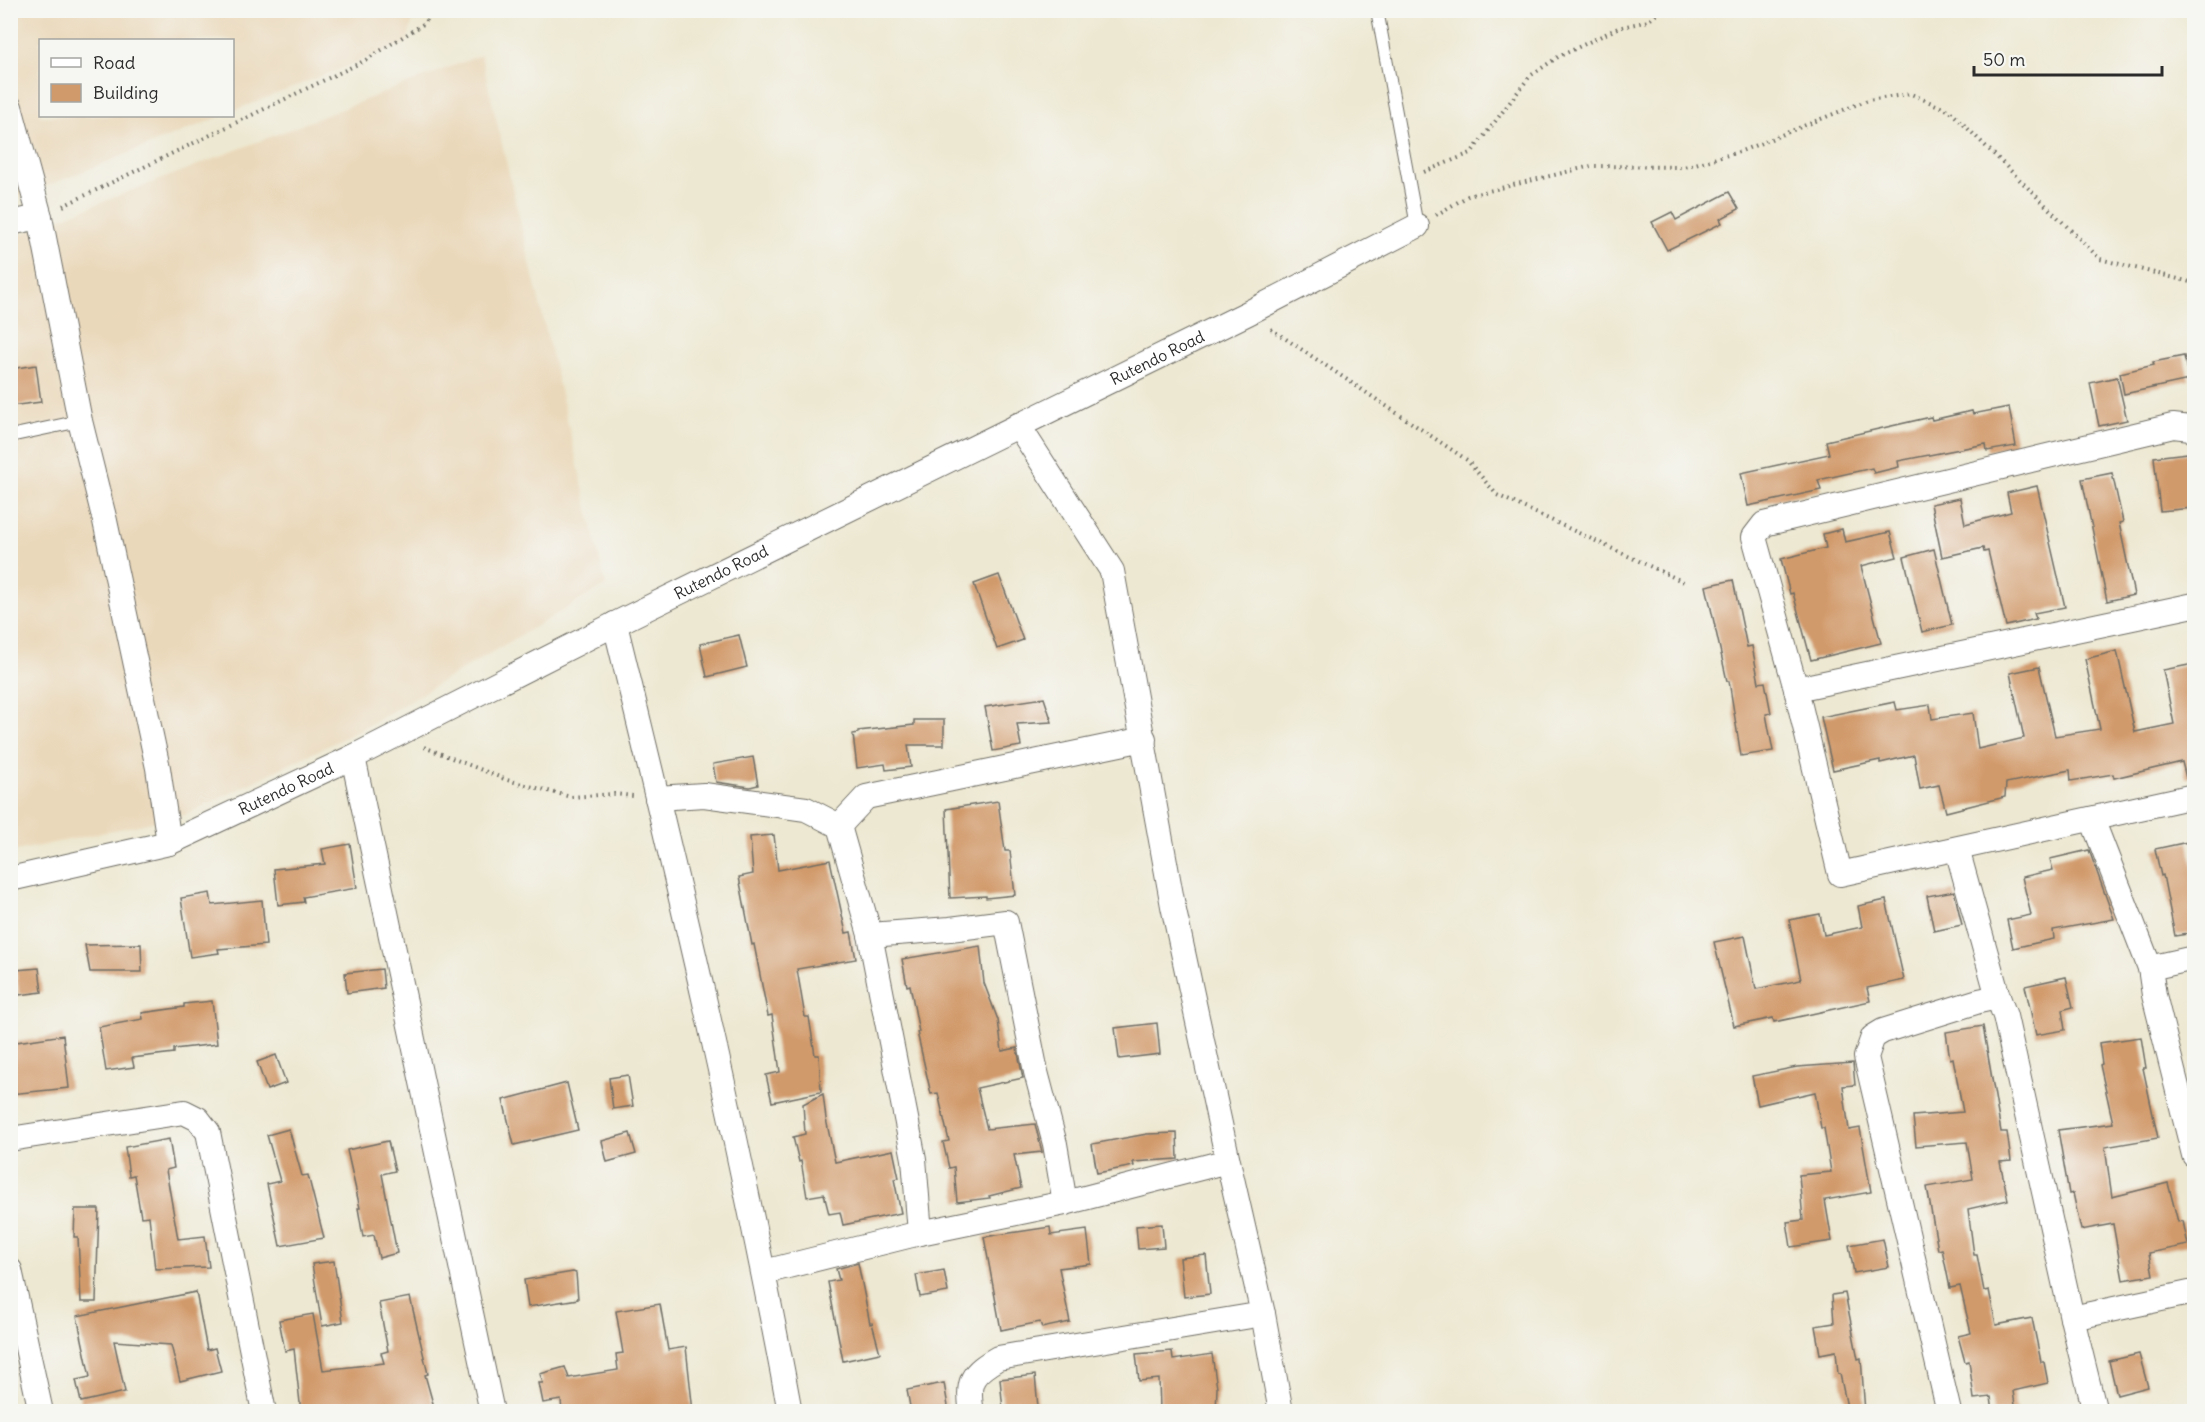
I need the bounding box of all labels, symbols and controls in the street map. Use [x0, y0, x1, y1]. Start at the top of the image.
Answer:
legend [39, 39, 234, 117]
scale bar [1974, 39, 2162, 77]
text: 50 m [1983, 48, 2025, 71]
text: Road [93, 51, 136, 74]
text: Building [93, 81, 158, 104]
street label: Rutendo Road [1107, 326, 1207, 389]
street label: Rutendo Road [671, 540, 771, 603]
street label: Rutendo Road [235, 758, 336, 819]

